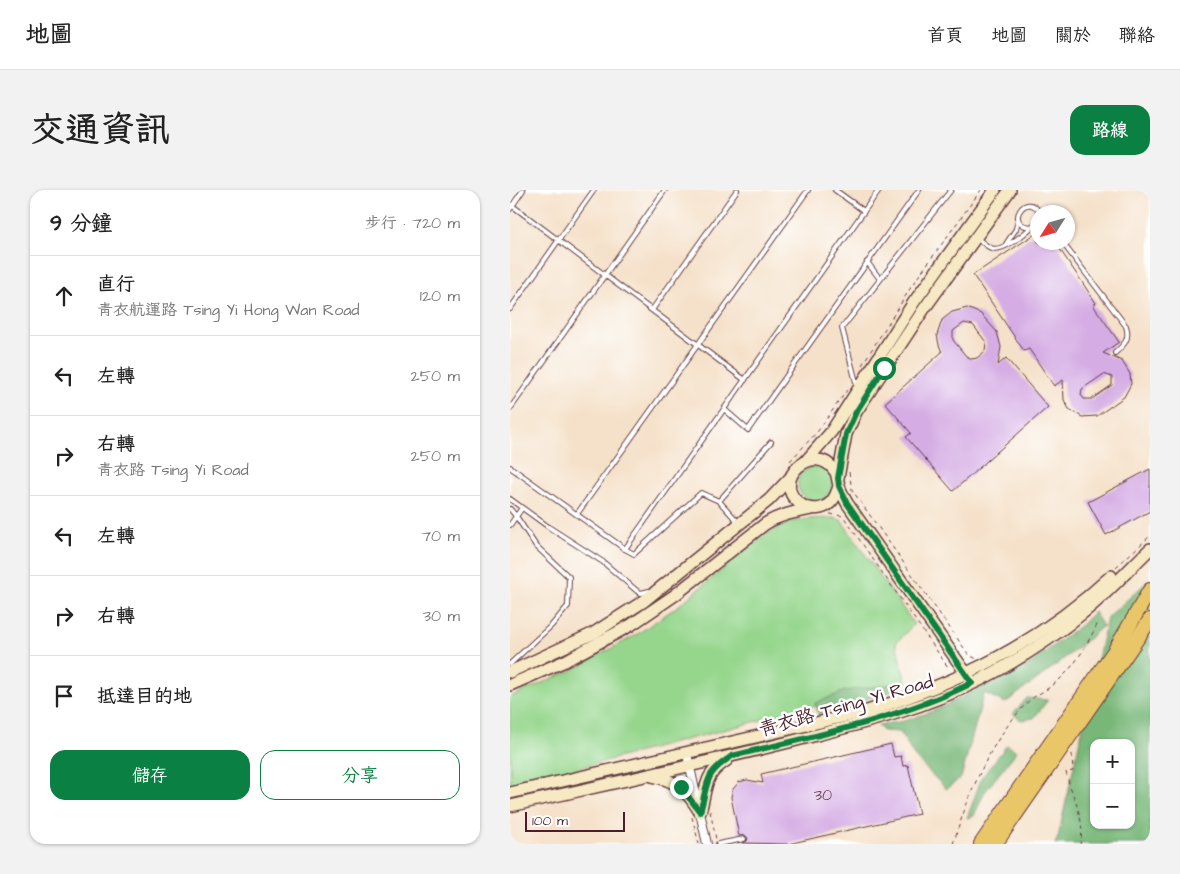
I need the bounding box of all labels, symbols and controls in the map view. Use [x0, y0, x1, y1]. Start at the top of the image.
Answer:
text: 地圖 [25, 18, 73, 52]
text: 首頁 [927, 23, 963, 48]
text: 地圖 [991, 23, 1027, 48]
text: 關於 [1055, 23, 1091, 48]
text: 聯絡 [1119, 23, 1155, 48]
button: 路線 [1070, 105, 1150, 155]
text: 交通資訊 [30, 106, 170, 155]
north arrow [1030, 205, 1075, 250]
text: 9 分鐘 [50, 209, 112, 238]
text: 步行 · 720 m [365, 212, 460, 234]
text: 直行 [97, 271, 135, 298]
icon: ahead [50, 282, 78, 310]
text: 120 m [420, 285, 460, 307]
text: 青衣航運路 Tsing Yi Hong Wan Road [97, 299, 360, 321]
route start [873, 357, 896, 380]
icon: left [50, 362, 78, 390]
text: 左轉 [97, 363, 135, 390]
text: 250 m [411, 365, 460, 387]
text: 右轉 [97, 431, 135, 458]
icon: right [50, 442, 78, 470]
text: 250 m [411, 445, 460, 467]
text: 青衣路 Tsing Yi Road [97, 459, 249, 481]
icon: left [50, 522, 78, 550]
text: 左轉 [97, 523, 135, 550]
text: 70 m [421, 525, 460, 547]
icon: right [50, 602, 78, 630]
text: 右轉 [97, 603, 135, 630]
text: 30 m [423, 605, 460, 627]
street label: 青衣路 Tsing Yi Road [756, 668, 937, 745]
icon: arrive [50, 682, 78, 710]
text: 抵達目的地 [97, 683, 192, 710]
map controls [1090, 739, 1135, 829]
button: + [1090, 739, 1135, 784]
button: 儲存 [50, 750, 250, 800]
button: 分享 [260, 750, 460, 800]
route end [670, 776, 693, 799]
house number: 30 [814, 784, 832, 806]
button: − [1090, 784, 1135, 829]
scale bar [525, 809, 625, 832]
text: 100 m [532, 811, 568, 831]

